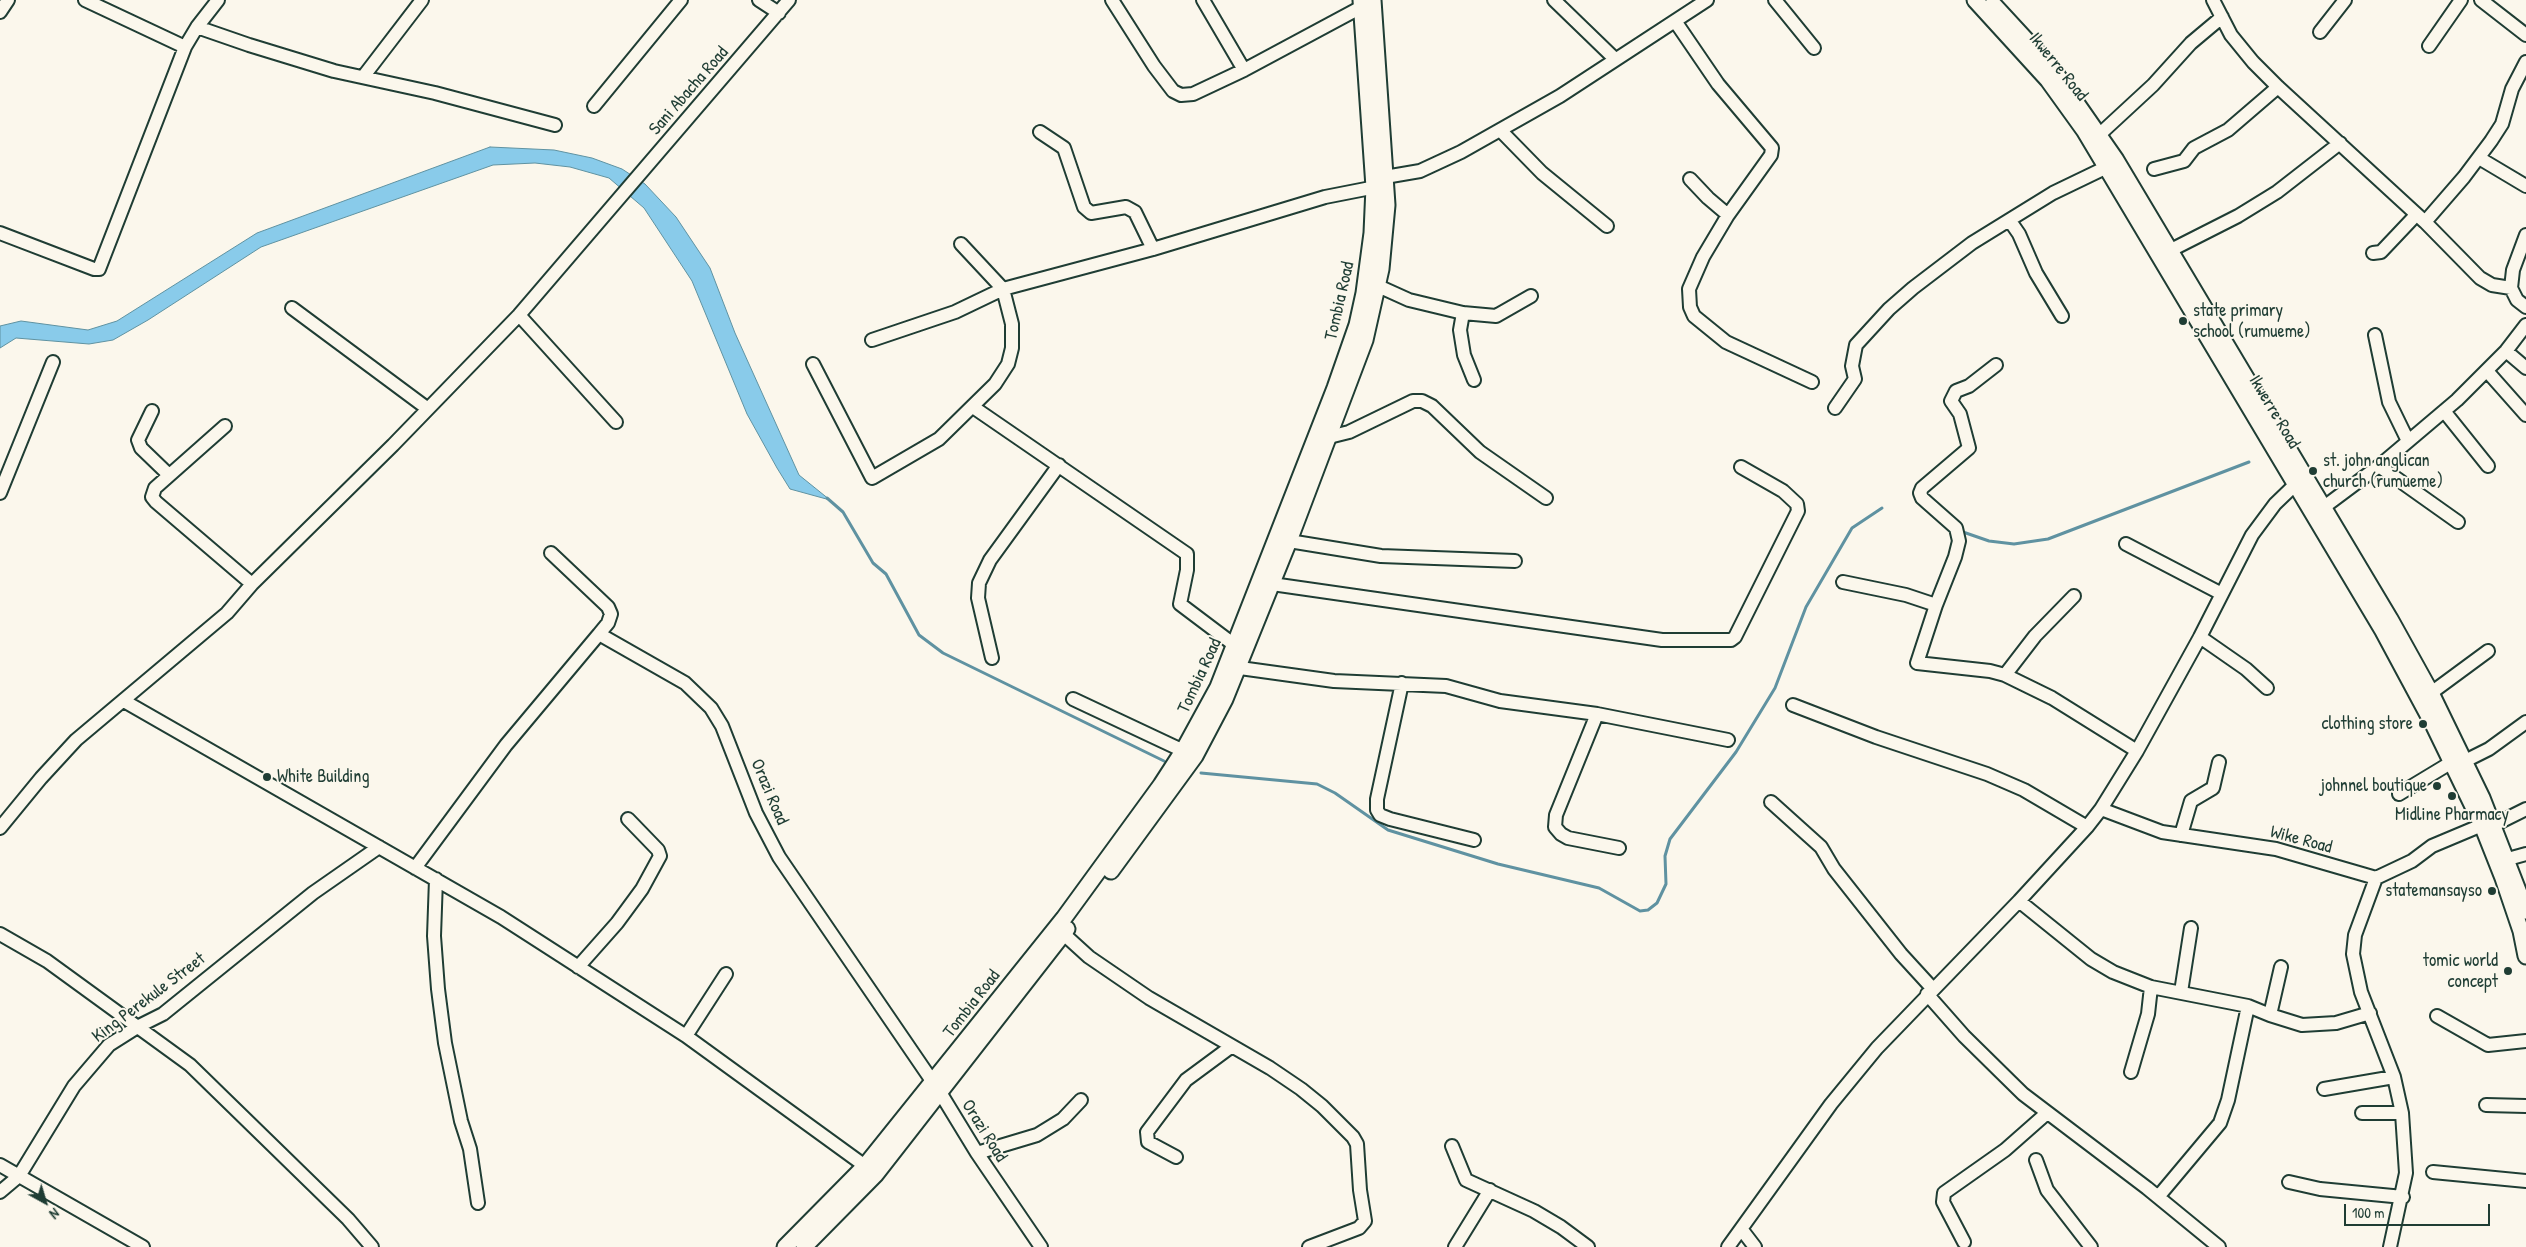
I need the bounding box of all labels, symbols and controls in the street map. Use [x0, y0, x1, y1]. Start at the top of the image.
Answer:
street label: Ikwerre Road [2024, 28, 2092, 106]
street label: Sani Abacha Road [645, 42, 733, 140]
street label: Tombia Road [1320, 260, 1360, 342]
place label: state primary school (rumueme) [2193, 300, 2311, 342]
marker: state primary school (rumueme) [2177, 315, 2189, 327]
street label: Ikwerre Road [2244, 371, 2304, 453]
place label: st. john anglican church (rumueme) [2323, 450, 2443, 492]
marker: st. john anglican church (rumueme) [2307, 465, 2319, 477]
street label: Tombia Road [1173, 635, 1227, 717]
place label: clothing store [2321, 713, 2413, 735]
marker: clothing store [2417, 718, 2429, 730]
street label: Orazi Road [746, 756, 792, 828]
place label: White Building [277, 766, 370, 788]
marker: White Building [261, 771, 273, 783]
place label: johnnel boutique [2321, 775, 2427, 797]
marker: johnnel boutique [2431, 780, 2443, 792]
marker: Midline Pharmacy [2446, 790, 2458, 802]
place label: Midline Pharmacy [2395, 804, 2509, 826]
street label: Wike Road [2268, 821, 2334, 859]
place label: statemansayso [2385, 880, 2482, 902]
marker: statemansayso [2486, 885, 2498, 897]
street label: King Perekule Street [88, 948, 210, 1048]
place label: tomic world concept [2423, 950, 2498, 992]
marker: tomic world concept [2502, 965, 2514, 977]
street label: Tombia Road [939, 966, 1005, 1042]
street label: Orazi Road [956, 1096, 1012, 1166]
north arrow [20, 1177, 70, 1227]
scale bar [2346, 1194, 2492, 1226]
text: 100 m [2352, 1202, 2385, 1223]
text: N [46, 1204, 64, 1224]

